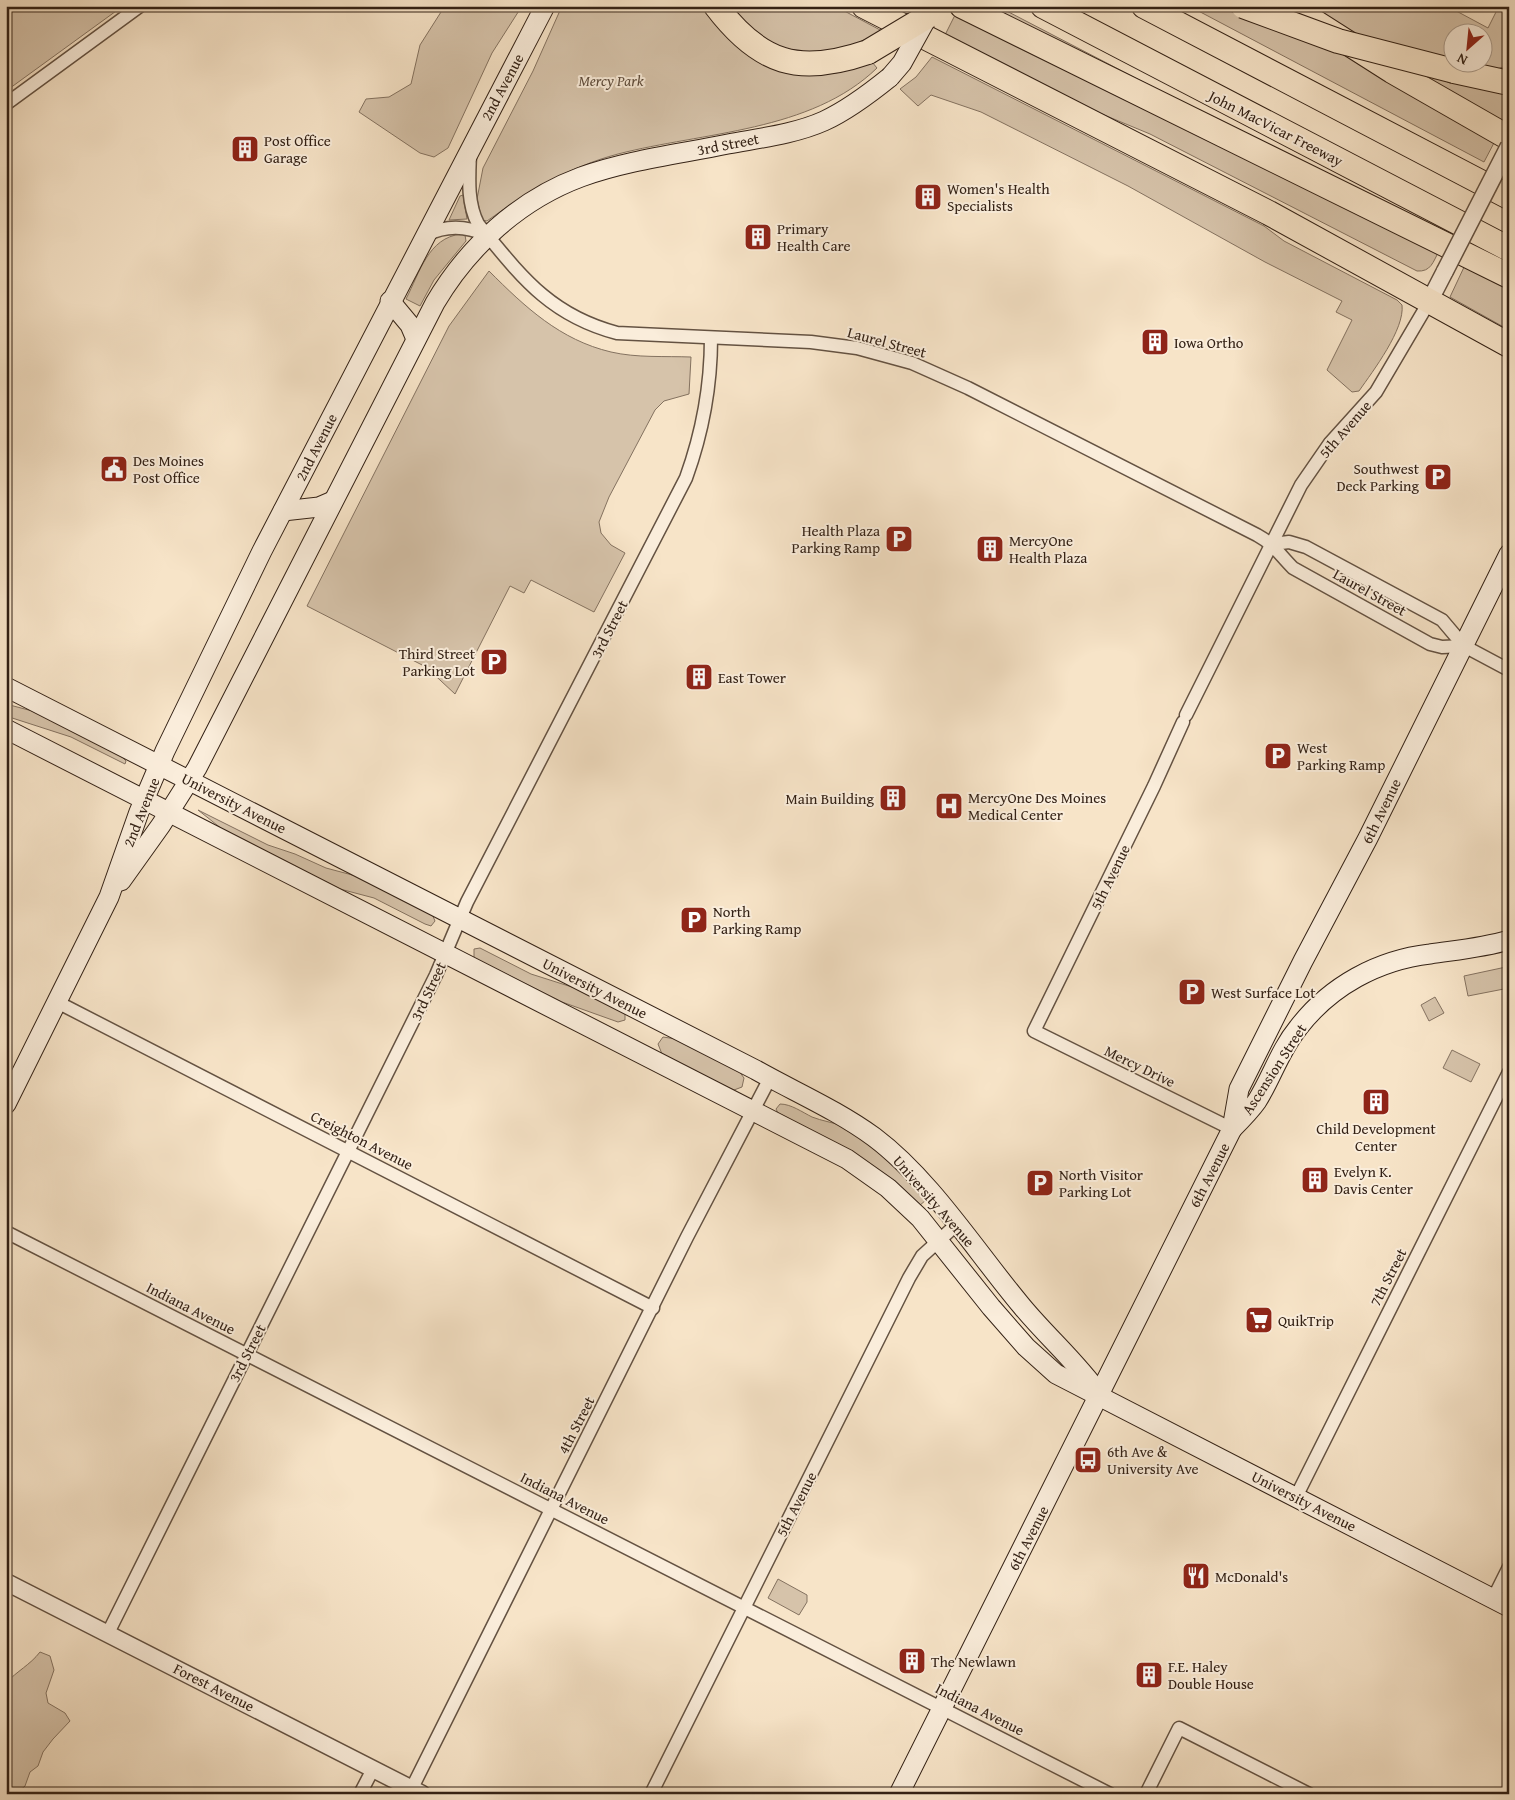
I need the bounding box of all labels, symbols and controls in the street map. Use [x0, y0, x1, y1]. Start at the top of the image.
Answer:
north arrow [1442, 22, 1492, 72]
text: N [1453, 48, 1471, 71]
street label: 2nd Avenue [476, 50, 528, 124]
park label: Mercy Park [578, 70, 644, 91]
street label: John MacVicar Freeway [1203, 84, 1347, 171]
street label: 3rd Street [695, 128, 761, 160]
place label: Post Office Garage [264, 130, 331, 168]
building icon: Post Office Garage [230, 134, 260, 164]
place label: Women's Health Specialists [947, 178, 1050, 216]
building icon: Women's Health Specialists [913, 182, 943, 212]
place label: Primary Health Care [777, 218, 851, 256]
building icon: Primary Health Care [743, 222, 773, 252]
street label: Laurel Street [845, 321, 929, 363]
building icon: Iowa Ortho [1140, 327, 1170, 357]
place label: Iowa Ortho [1174, 332, 1244, 353]
street label: 5th Avenue [1314, 396, 1376, 462]
street label: 2nd Avenue [290, 410, 342, 484]
place label: Des Moines Post Office [133, 450, 204, 488]
public building icon: Des Moines Post Office [99, 454, 129, 484]
place label: Southwest Deck Parking [1336, 458, 1420, 496]
parking icon: Southwest Deck Parking [1423, 462, 1453, 492]
place label: Health Plaza Parking Ramp [792, 520, 880, 558]
parking icon: Health Plaza Parking Ramp [884, 524, 914, 554]
place label: MercyOne Health Plaza [1009, 530, 1087, 568]
building icon: MercyOne Health Plaza [975, 534, 1005, 564]
street label: Laurel Street [1329, 563, 1411, 621]
street label: 3rd Street [585, 596, 633, 662]
place label: Third Street Parking Lot [399, 643, 476, 681]
parking icon: Third Street Parking Lot [479, 647, 509, 677]
building icon: East Tower [684, 662, 714, 692]
place label: East Tower [718, 667, 786, 688]
place label: West Parking Ramp [1297, 737, 1385, 775]
parking icon: West Parking Ramp [1263, 741, 1293, 771]
street label: University Avenue [178, 767, 290, 839]
street label: 2nd Avenue [118, 774, 164, 850]
street label: 6th Avenue [1356, 775, 1406, 847]
building icon: Main Building [878, 783, 908, 813]
place label: MercyOne Des Moines Medical Center [968, 787, 1106, 825]
place label: Main Building [786, 788, 875, 809]
hospital icon: MercyOne Des Moines Medical Center [934, 791, 964, 821]
street label: 5th Avenue [1085, 841, 1135, 913]
place label: North Parking Ramp [713, 901, 801, 939]
parking icon: North Parking Ramp [679, 905, 709, 935]
street label: University Avenue [539, 952, 651, 1024]
street label: 3rd Street [405, 958, 451, 1024]
parking icon: West Surface Lot [1177, 977, 1207, 1007]
place label: West Surface Lot [1211, 982, 1316, 1003]
street label: Ascension Street [1237, 1019, 1312, 1119]
street label: Mercy Drive [1101, 1040, 1179, 1092]
building icon: Child Development Center [1361, 1087, 1391, 1117]
street label: Creighton Avenue [307, 1105, 417, 1175]
place label: Child Development Center [1316, 1118, 1436, 1156]
street label: 6th Avenue [1184, 1139, 1234, 1211]
street label: University Avenue [888, 1151, 980, 1251]
place label: Evelyn K. Davis Center [1334, 1161, 1413, 1199]
place label: North Visitor Parking Lot [1059, 1164, 1143, 1202]
building icon: Evelyn K. Davis Center [1300, 1165, 1330, 1195]
parking icon: North Visitor Parking Lot [1025, 1168, 1055, 1198]
street label: 7th Street [1365, 1244, 1412, 1309]
street label: Indiana Avenue [143, 1277, 239, 1339]
supermarket icon: QuikTrip [1244, 1305, 1274, 1335]
place label: QuikTrip [1278, 1310, 1334, 1331]
street label: 3rd Street [223, 1320, 271, 1386]
street label: 4th Street [553, 1392, 600, 1457]
place label: 6th Ave & University Ave [1107, 1441, 1199, 1479]
bus stop icon: 6th Ave & University Ave [1073, 1445, 1103, 1475]
street label: University Avenue [1248, 1465, 1360, 1537]
street label: Indiana Avenue [517, 1467, 613, 1529]
street label: 5th Avenue [771, 1468, 821, 1540]
street label: 6th Avenue [1003, 1502, 1053, 1574]
restaurant icon: McDonald's [1181, 1561, 1211, 1591]
place label: McDonald's [1215, 1566, 1288, 1587]
building icon: The Newlawn [897, 1646, 927, 1676]
place label: The Newlawn [931, 1651, 1016, 1672]
place label: F.E. Haley Double House [1168, 1656, 1254, 1694]
street label: Forest Avenue [170, 1658, 258, 1716]
building icon: F.E. Haley Double House [1134, 1660, 1164, 1690]
street label: Indiana Avenue [932, 1678, 1028, 1740]

